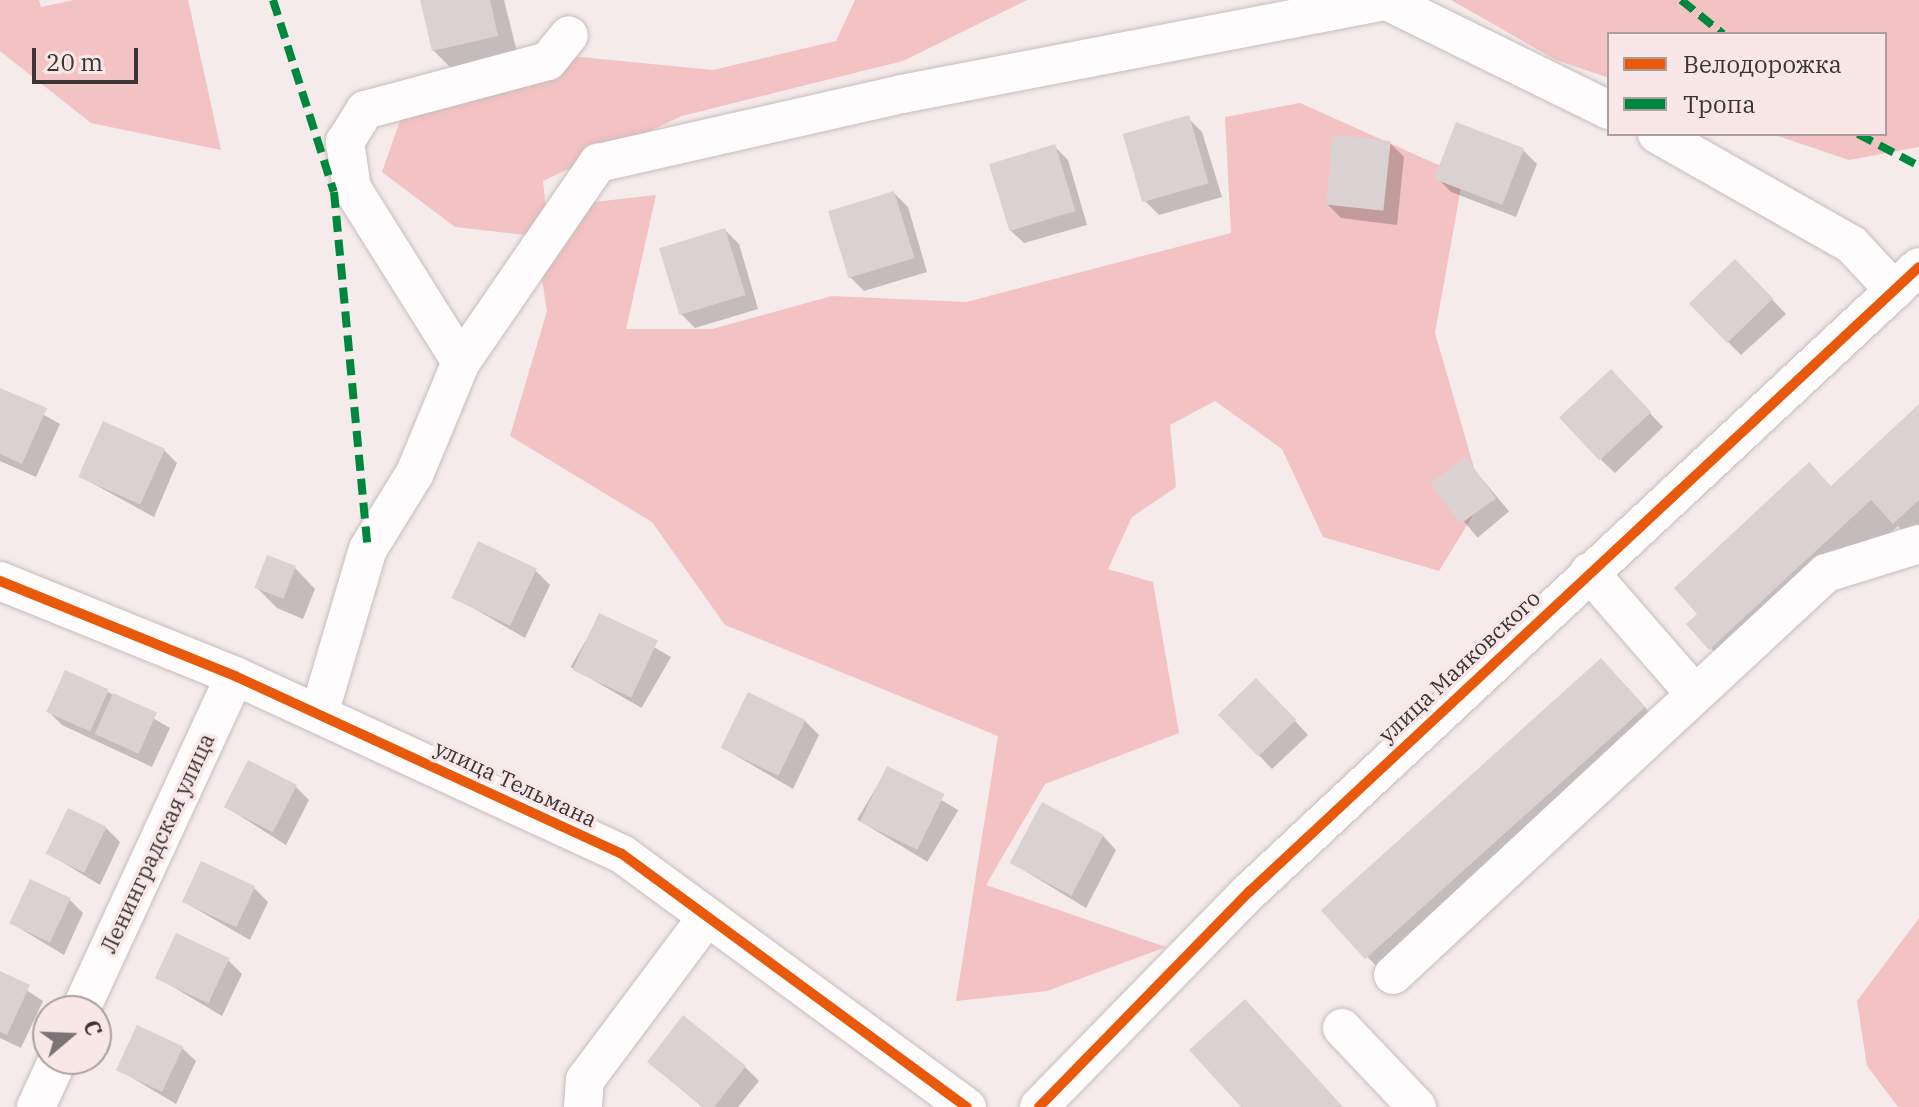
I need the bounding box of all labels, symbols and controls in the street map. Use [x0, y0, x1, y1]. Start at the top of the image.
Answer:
scale bar [36, 32, 142, 82]
legend [1607, 32, 1887, 136]
text: 20 m [46, 46, 103, 78]
text: Велодорожка [1683, 48, 1842, 80]
text: Тропа [1683, 88, 1755, 120]
street label: улица Маяковского [1373, 584, 1545, 748]
street label: Ленинградская улица [94, 729, 220, 957]
street label: улица Тельмана [431, 734, 601, 832]
north arrow [32, 995, 112, 1075]
text: С [77, 1016, 109, 1039]

